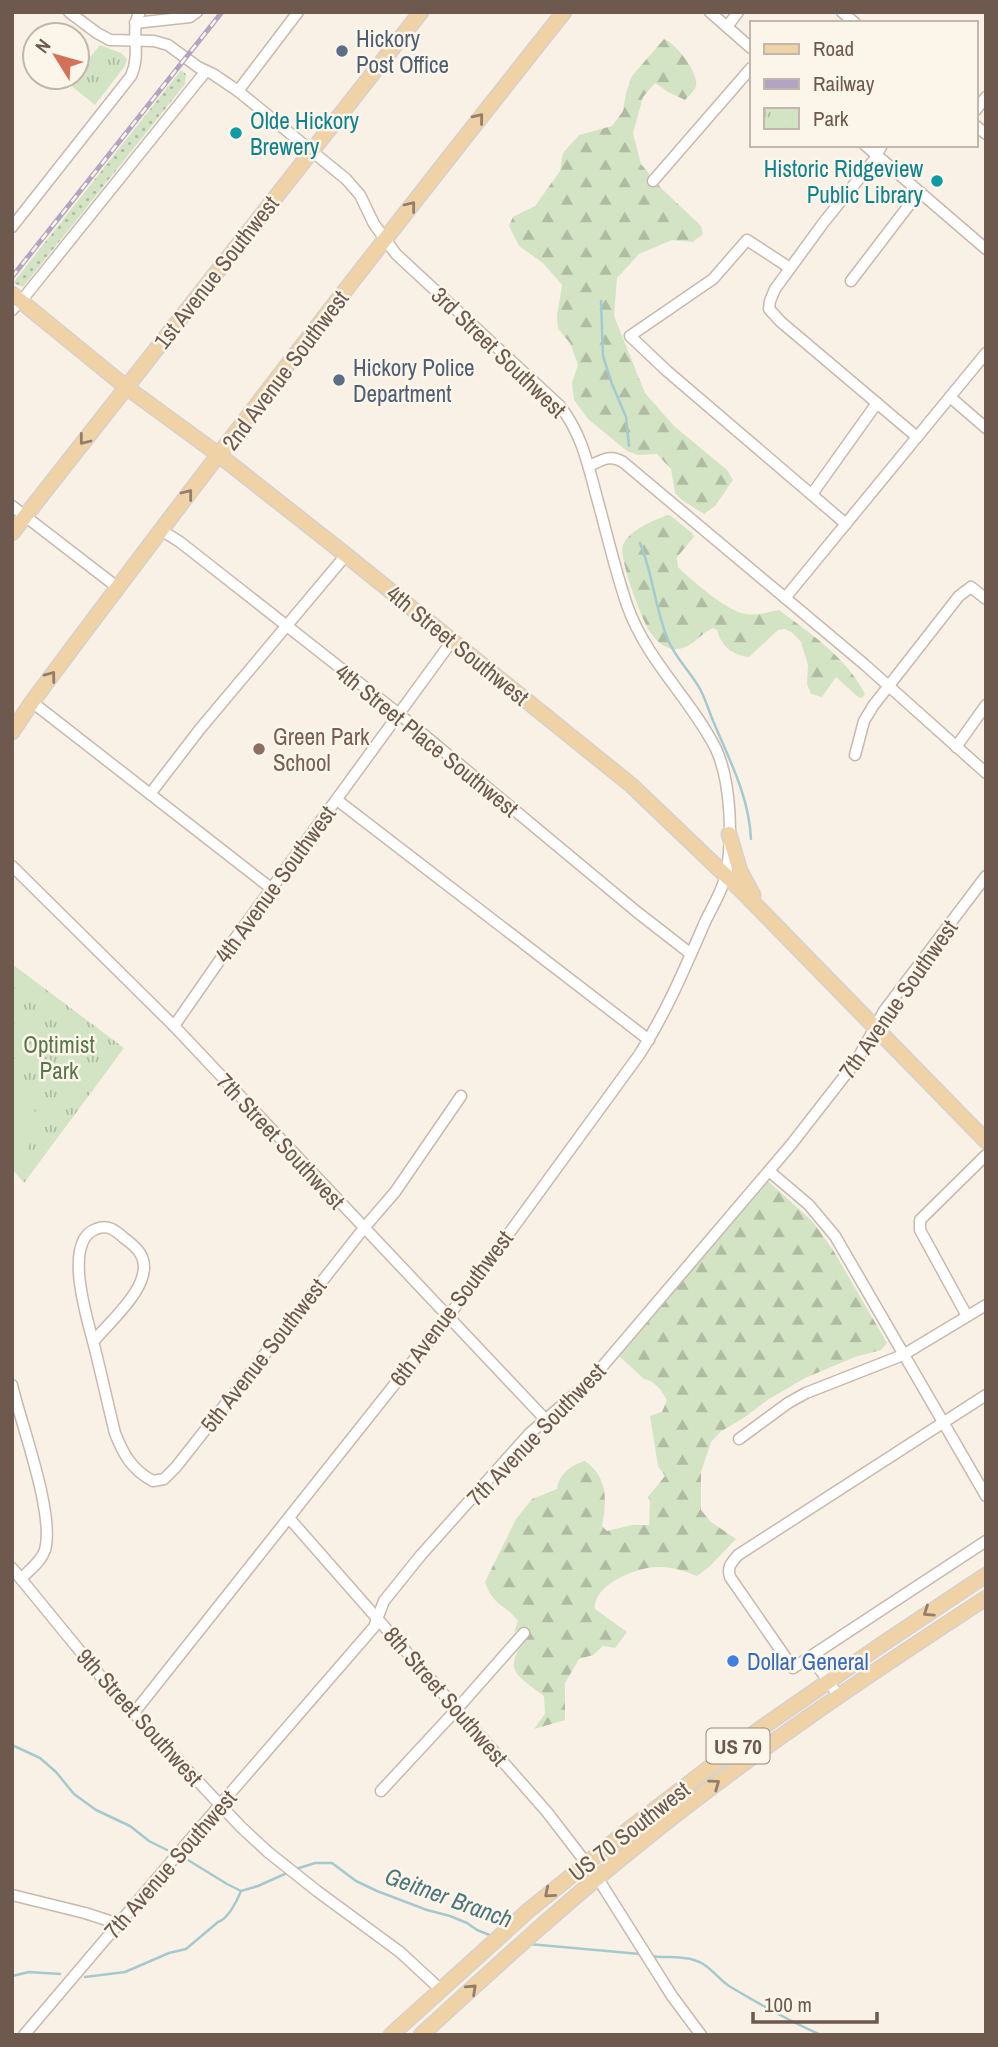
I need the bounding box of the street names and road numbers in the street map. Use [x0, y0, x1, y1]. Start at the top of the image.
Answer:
street label: 1st Avenue Southwest [146, 189, 286, 355]
street label: 3rd Street Southwest [425, 280, 573, 424]
street label: 2nd Avenue Southwest [215, 284, 355, 456]
street label: 4th Street Southwest [380, 578, 536, 712]
street label: 4th Street Place Southwest [329, 656, 525, 824]
street label: 4th Avenue Southwest [207, 799, 343, 969]
street label: 7th Avenue Southwest [832, 913, 964, 1085]
street label: 7th Street Southwest [210, 1066, 352, 1216]
street label: 6th Avenue Southwest [382, 1224, 520, 1392]
street label: 5th Avenue Southwest [193, 1272, 333, 1438]
street label: 7th Avenue Southwest [460, 1356, 612, 1512]
street label: 8th Street Southwest [377, 1620, 515, 1772]
street label: 9th Street Southwest [70, 1642, 210, 1792]
road number: US 70 [706, 1728, 770, 1764]
street label: US 70 Southwest [562, 1774, 696, 1888]
street label: 7th Avenue Southwest [97, 1783, 243, 1945]

